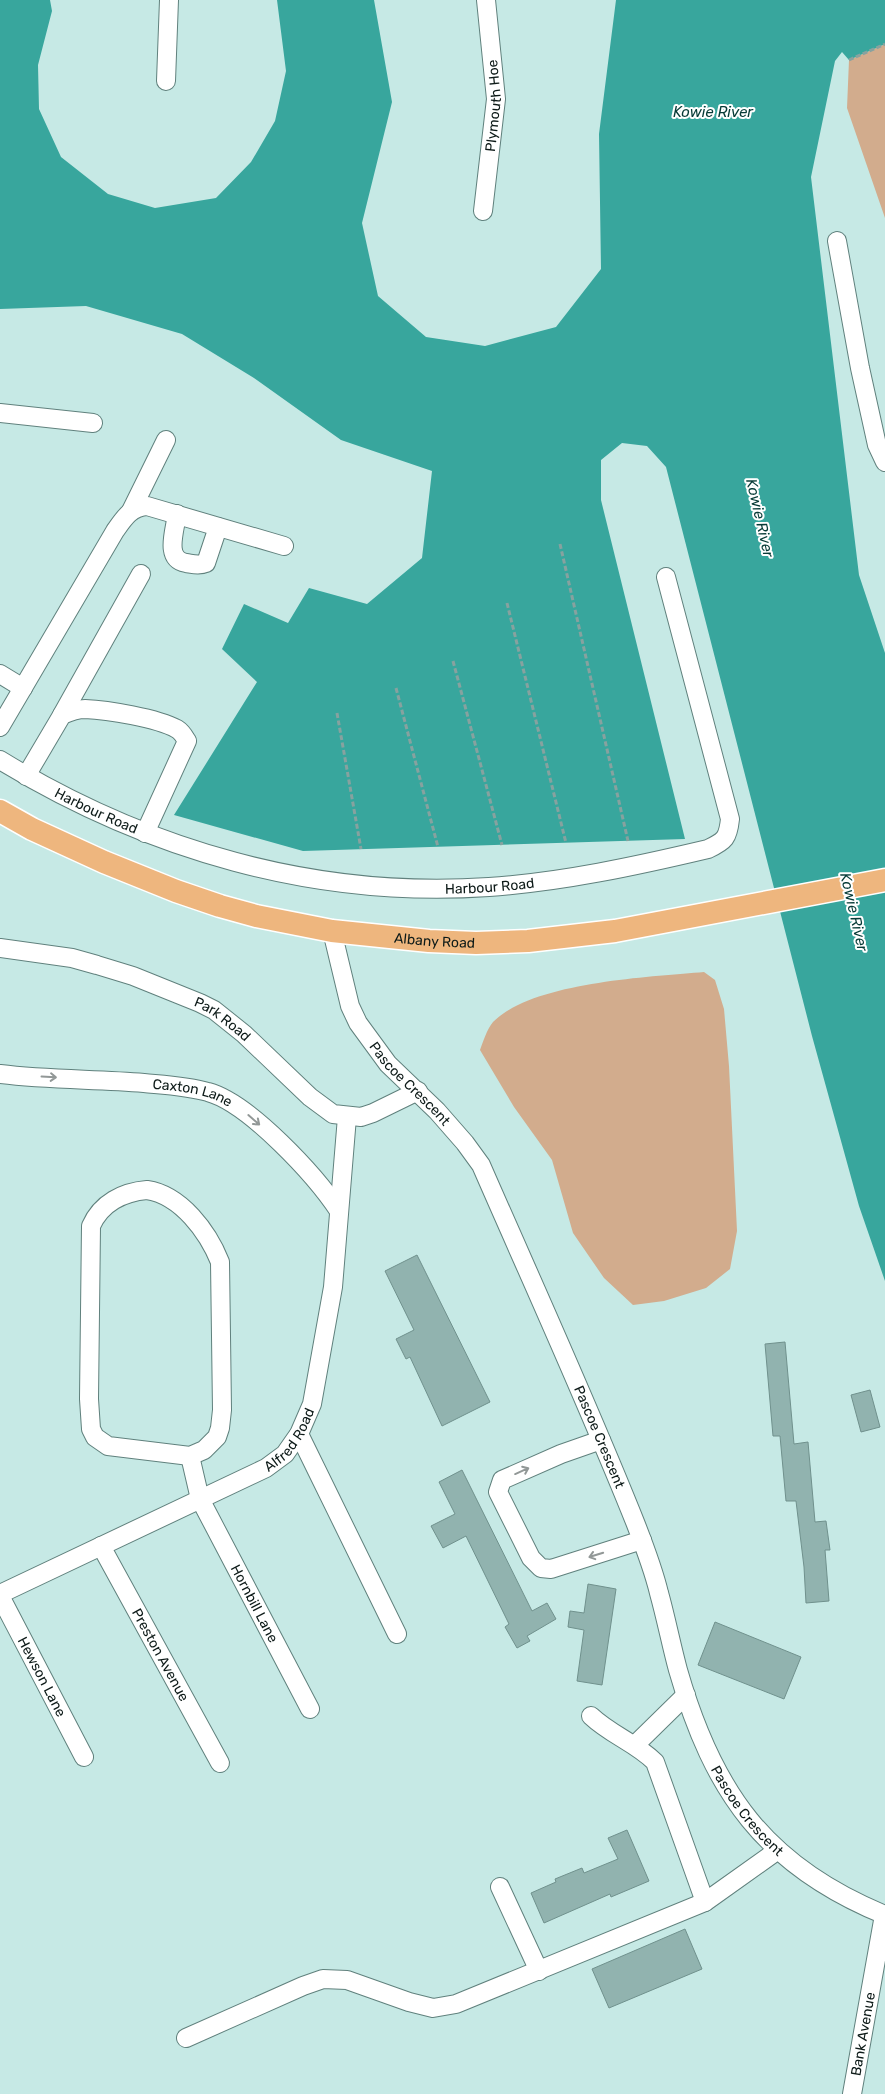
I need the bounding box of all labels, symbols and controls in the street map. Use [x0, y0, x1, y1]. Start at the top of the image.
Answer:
street label: Plymouth Hoe [481, 59, 505, 153]
water label: Kowie River [673, 103, 754, 121]
water label: Kowie River [742, 477, 778, 560]
street label: Harbour Road [52, 784, 140, 837]
water label: Kowie River [836, 871, 872, 954]
street label: Harbour Road [445, 874, 535, 897]
street label: Albany Road [393, 929, 476, 951]
street label: Park Road [192, 993, 254, 1044]
street label: Pascoe Crescent [366, 1038, 454, 1129]
one-way arrow [40, 1073, 56, 1082]
street label: Caxton Lane [152, 1075, 236, 1110]
one-way arrow [247, 1115, 260, 1126]
street label: Pascoe Crescent [571, 1383, 629, 1491]
street label: Alfred Road [261, 1405, 318, 1475]
one-way arrow [514, 1465, 529, 1475]
one-way arrow [588, 1551, 604, 1561]
street label: Hornbill Lane [227, 1561, 282, 1645]
street label: Preston Avenue [128, 1605, 193, 1704]
street label: Hewson Lane [14, 1634, 70, 1720]
street label: Pascoe Crescent [708, 1763, 788, 1860]
street label: Bank Avenue [847, 1991, 879, 2077]

